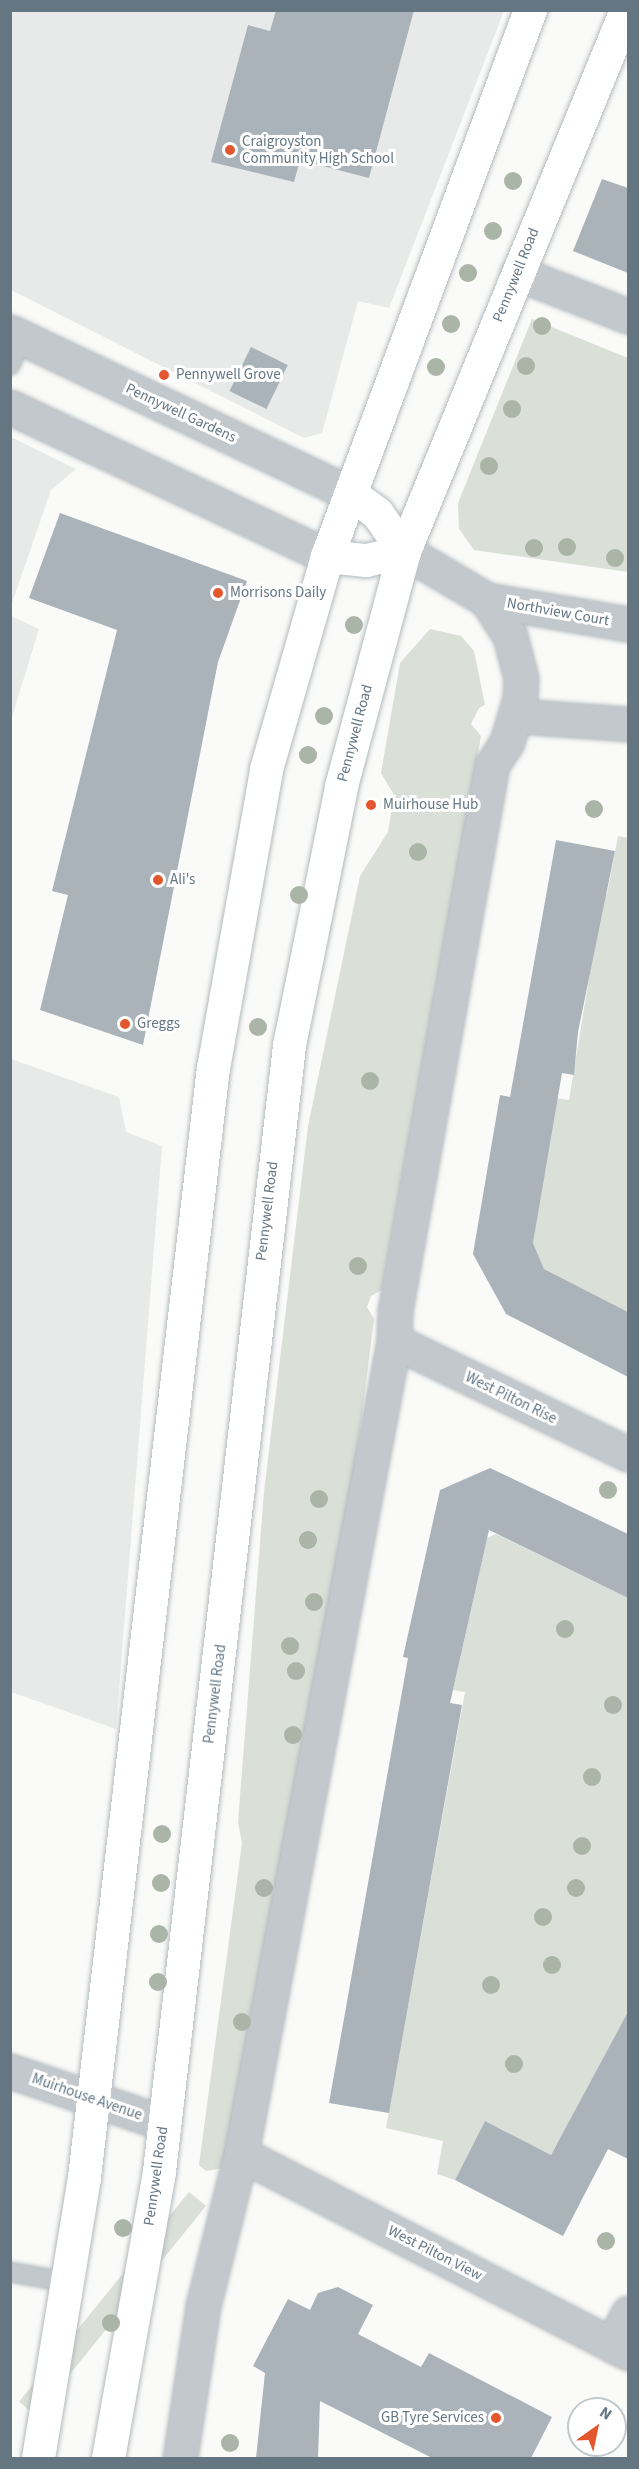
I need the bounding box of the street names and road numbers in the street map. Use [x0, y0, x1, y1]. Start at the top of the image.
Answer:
street label: Pennywell Road [489, 225, 543, 325]
street label: Pennywell Gardens [123, 380, 239, 446]
street label: Northview Court [506, 594, 610, 630]
street label: Pennywell Road [333, 682, 377, 784]
street label: Pennywell Road [252, 1160, 282, 1262]
street label: West Pilton Rise [462, 1368, 560, 1428]
street label: Pennywell Road [200, 1643, 230, 1745]
street label: Muirhouse Avenue [30, 2070, 144, 2124]
street label: Pennywell Road [140, 2125, 172, 2227]
street label: West Pilton View [385, 2222, 485, 2284]

